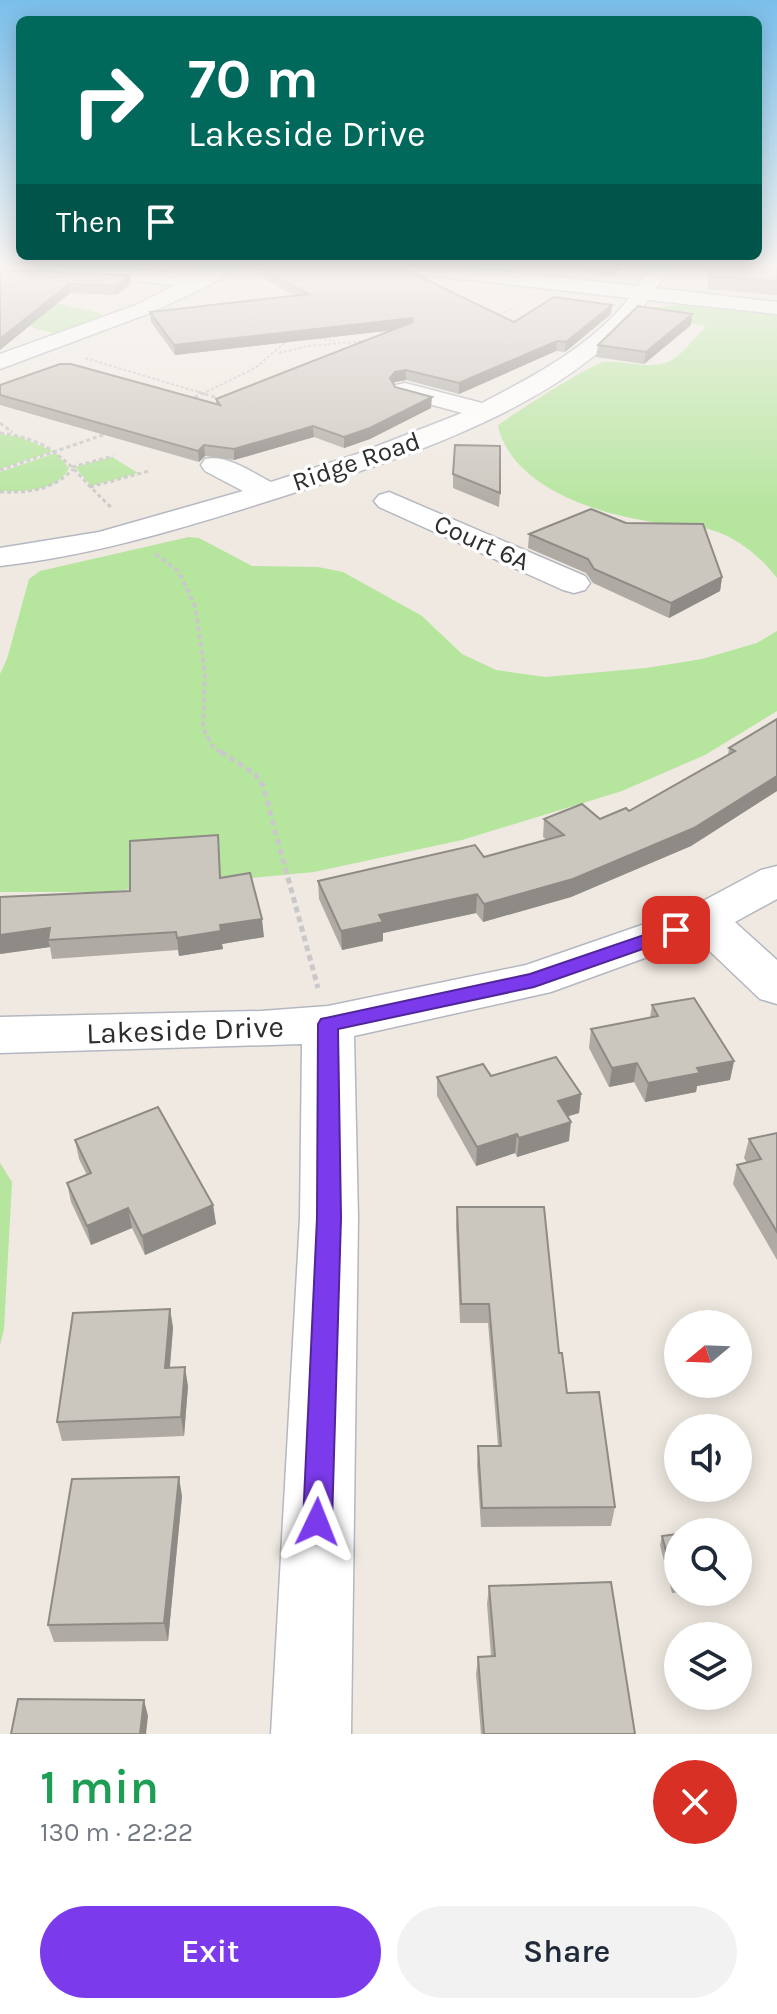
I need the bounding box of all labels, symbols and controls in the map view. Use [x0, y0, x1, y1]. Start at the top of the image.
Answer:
text: 70 m [188, 46, 319, 111]
icon: right [56, 48, 160, 152]
text: Lakeside Drive [188, 113, 426, 155]
icon: arrive [139, 200, 183, 244]
text: Then [56, 204, 123, 240]
street label: Ridge Road [288, 425, 424, 498]
street label: Court 6A [429, 508, 534, 577]
pin [642, 896, 710, 964]
icon: arrive [654, 908, 698, 952]
street label: Lakeside Drive [85, 1009, 285, 1051]
north arrow [664, 1310, 752, 1398]
map controls [664, 1310, 752, 1710]
button: sound [664, 1414, 752, 1502]
position arrow [275, 1480, 359, 1564]
button: search [664, 1518, 752, 1606]
button: layers [664, 1622, 752, 1710]
text: 1 min [40, 1759, 159, 1815]
button: close [653, 1760, 737, 1844]
text: 130 m · 22:22 [40, 1817, 193, 1848]
button: Exit [40, 1906, 381, 1998]
button: Share [397, 1906, 737, 1998]

